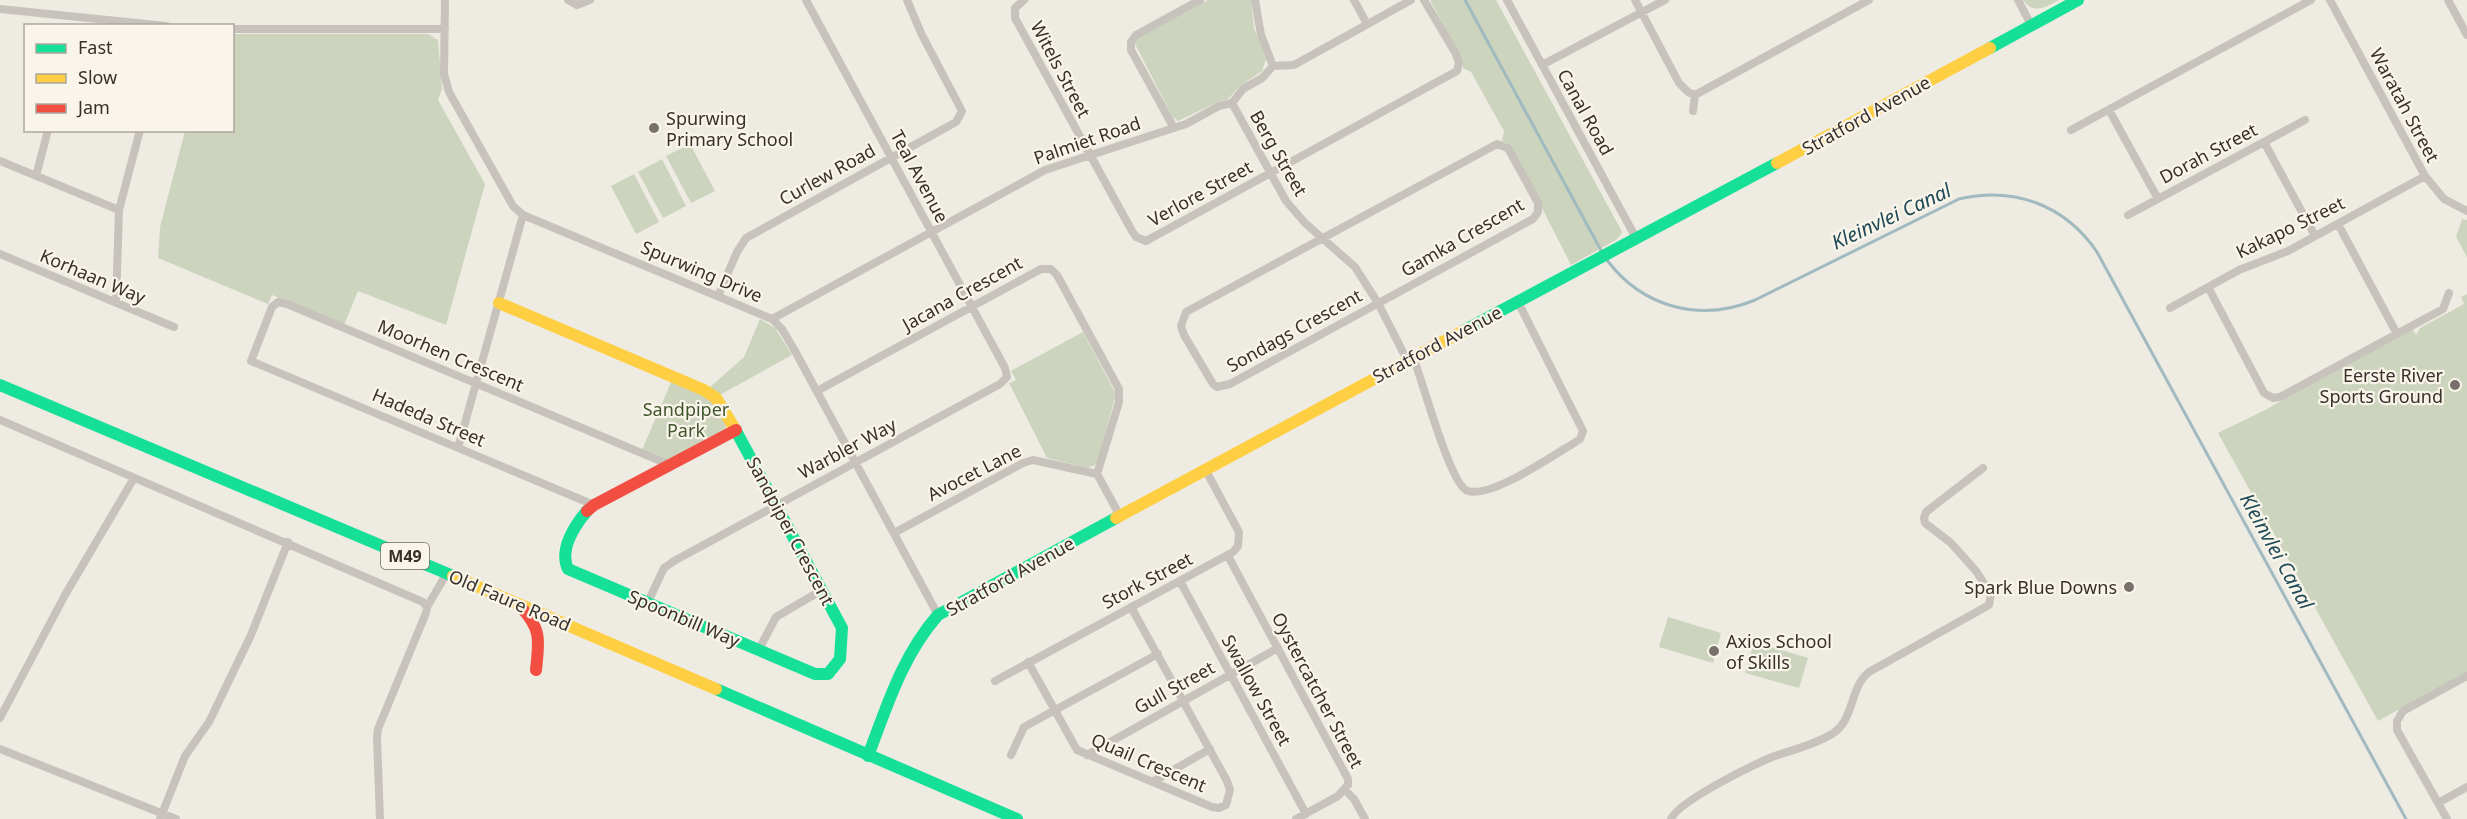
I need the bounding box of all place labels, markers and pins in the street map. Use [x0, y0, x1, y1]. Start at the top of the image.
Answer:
place label: Spurwing Primary School [666, 106, 793, 151]
marker: Spurwing Primary School [647, 121, 661, 135]
place label: Eerste River Sports Ground [2320, 363, 2444, 408]
marker: Eerste River Sports Ground [2448, 378, 2462, 392]
place label: Spark Blue Downs [1964, 575, 2117, 599]
marker: Spark Blue Downs [2122, 580, 2136, 594]
place label: Axios School of Skills [1726, 629, 1832, 674]
marker: Axios School of Skills [1707, 644, 1721, 658]

